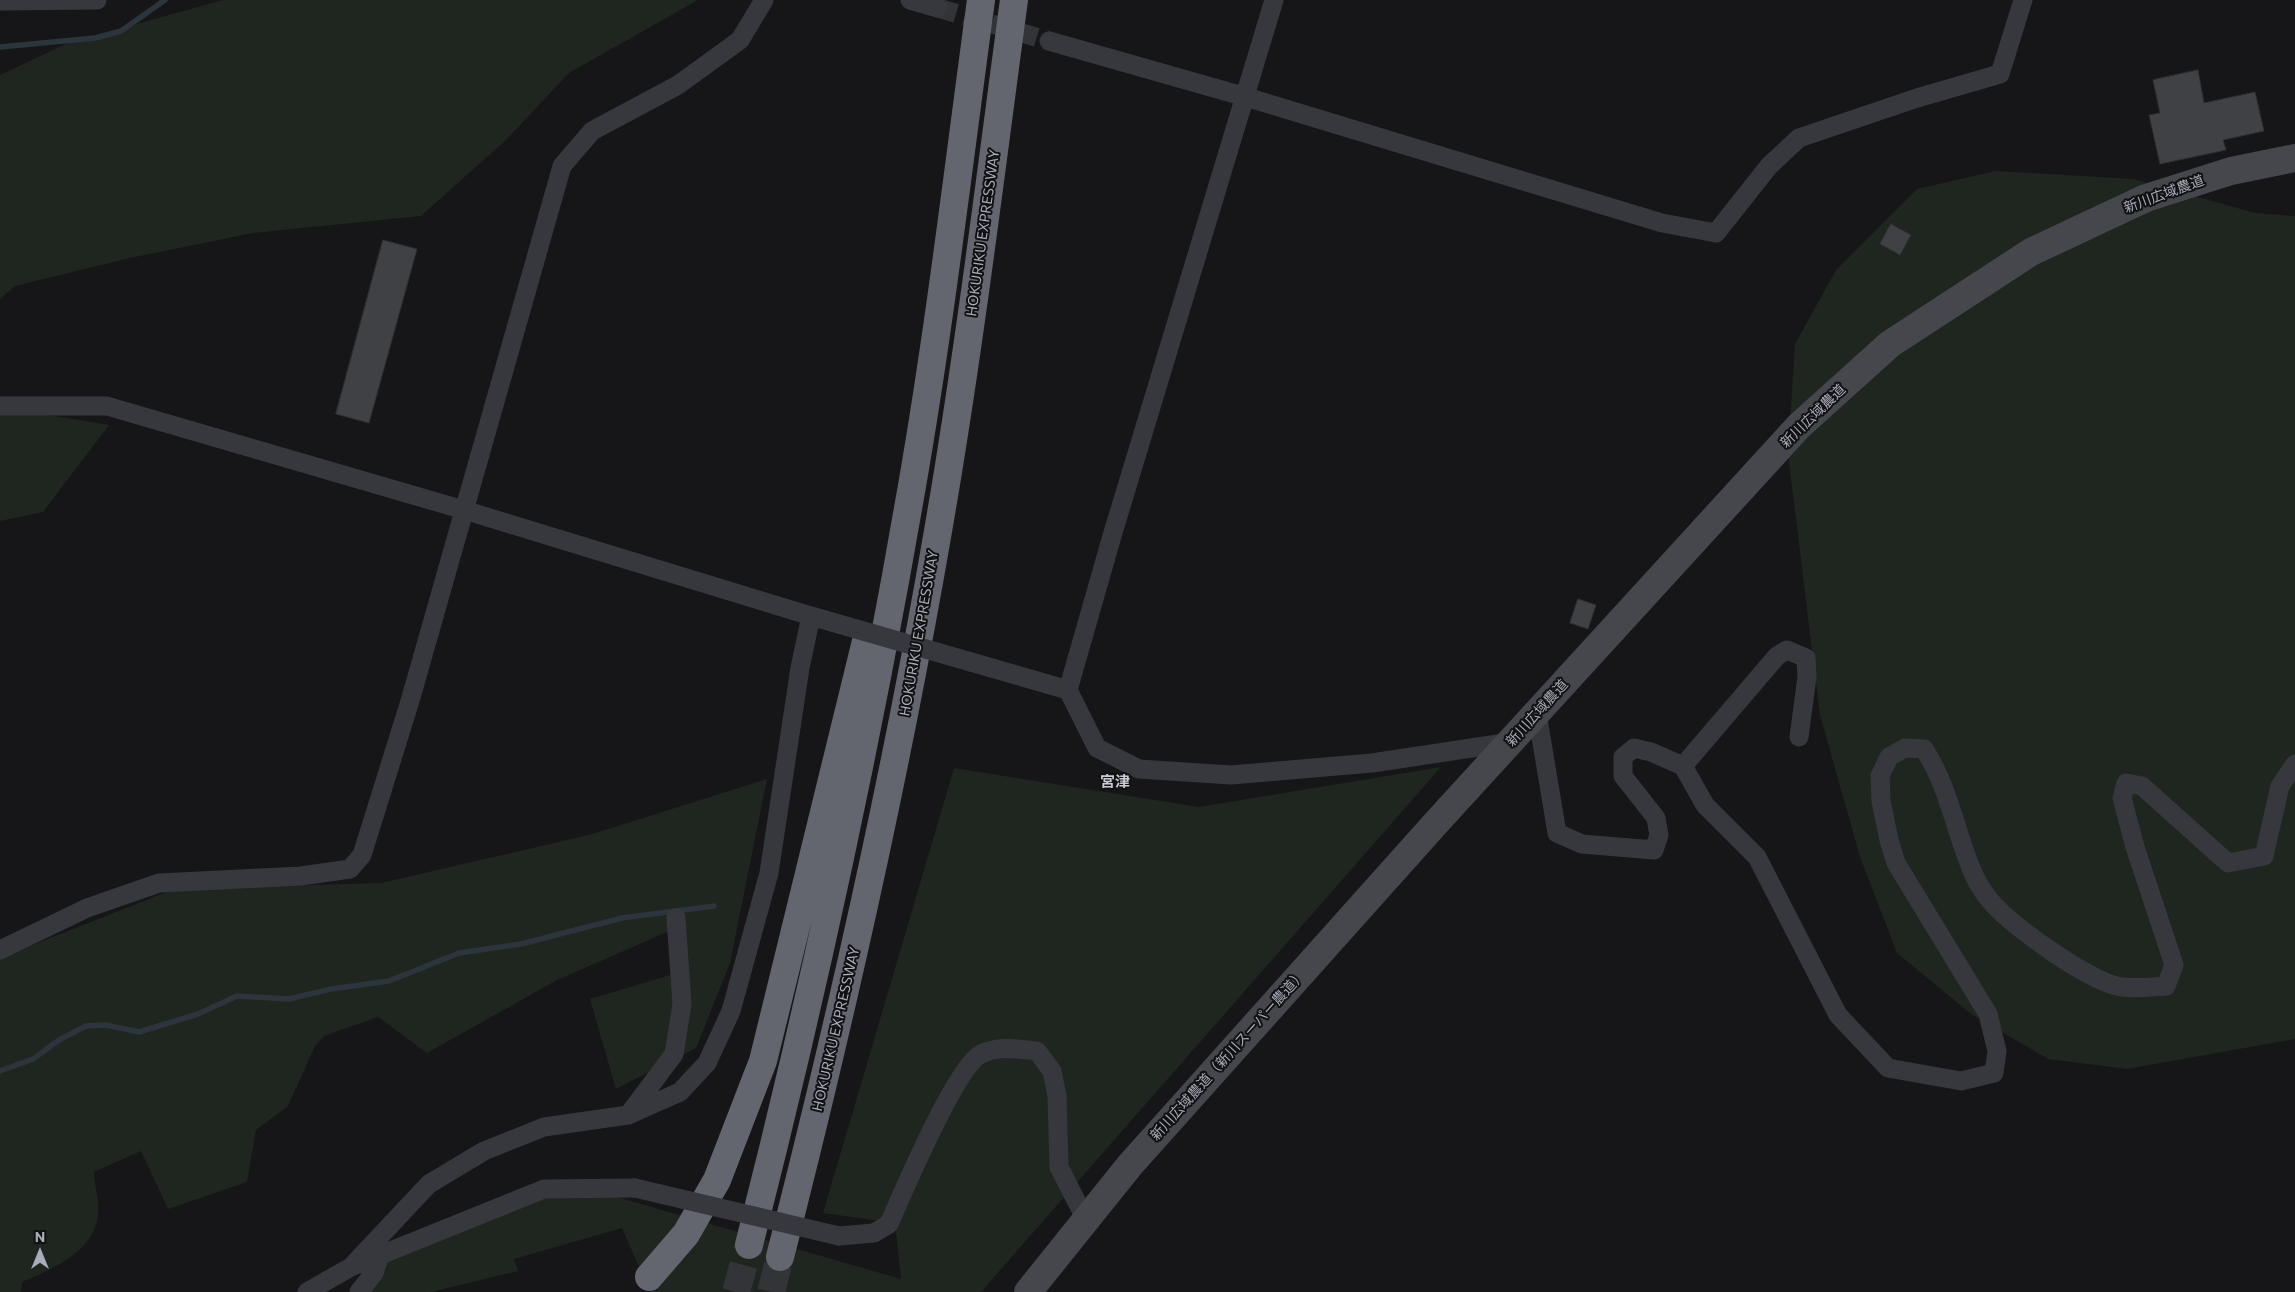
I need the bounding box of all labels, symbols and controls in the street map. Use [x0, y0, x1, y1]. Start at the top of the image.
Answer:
street label: HOKURIKU EXPRESSWAY [963, 148, 1003, 318]
street label: 新川広域農道 [2122, 172, 2206, 216]
street label: 新川広域農道 [1777, 381, 1849, 451]
street label: HOKURIKU EXPRESSWAY [896, 549, 942, 717]
street label: 新川広域農道 [1503, 676, 1571, 750]
district label: 宮津 [1100, 773, 1130, 791]
street label: HOKURIKU EXPRESSWAY [809, 945, 863, 1113]
street label: 新川広域農道（新川スーパー農道） [1147, 966, 1309, 1144]
north arrow [15, 1227, 65, 1277]
text: N [35, 1228, 45, 1245]

